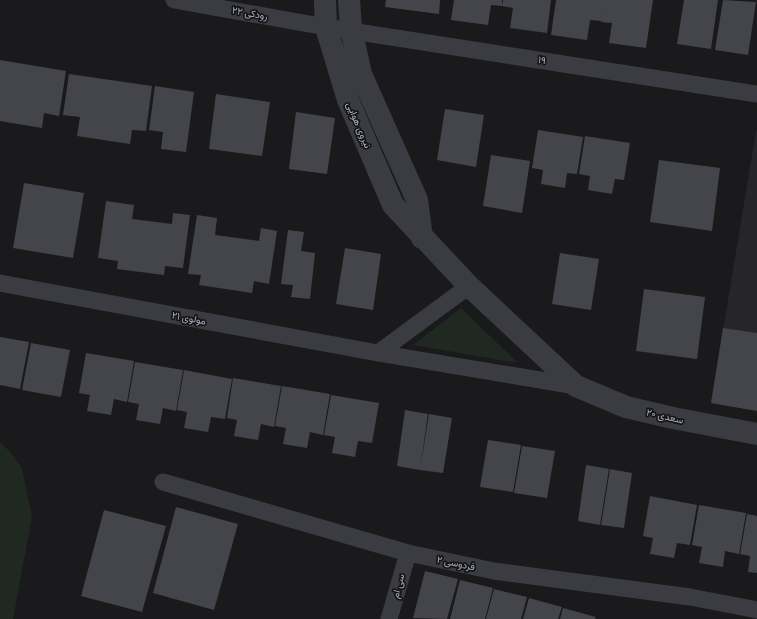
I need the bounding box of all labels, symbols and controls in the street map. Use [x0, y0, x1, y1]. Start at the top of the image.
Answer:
street label: رودکی ۲۲ [231, 3, 269, 23]
street label: ۱۹ [537, 53, 547, 67]
street label: نیروی هوایی [343, 100, 375, 150]
street label: مولوی ۲۱ [171, 308, 207, 328]
street label: سعدی ۲۰ [645, 405, 685, 427]
street label: فردوسی ۲ [436, 553, 477, 573]
street label: سی ام [388, 572, 408, 600]

